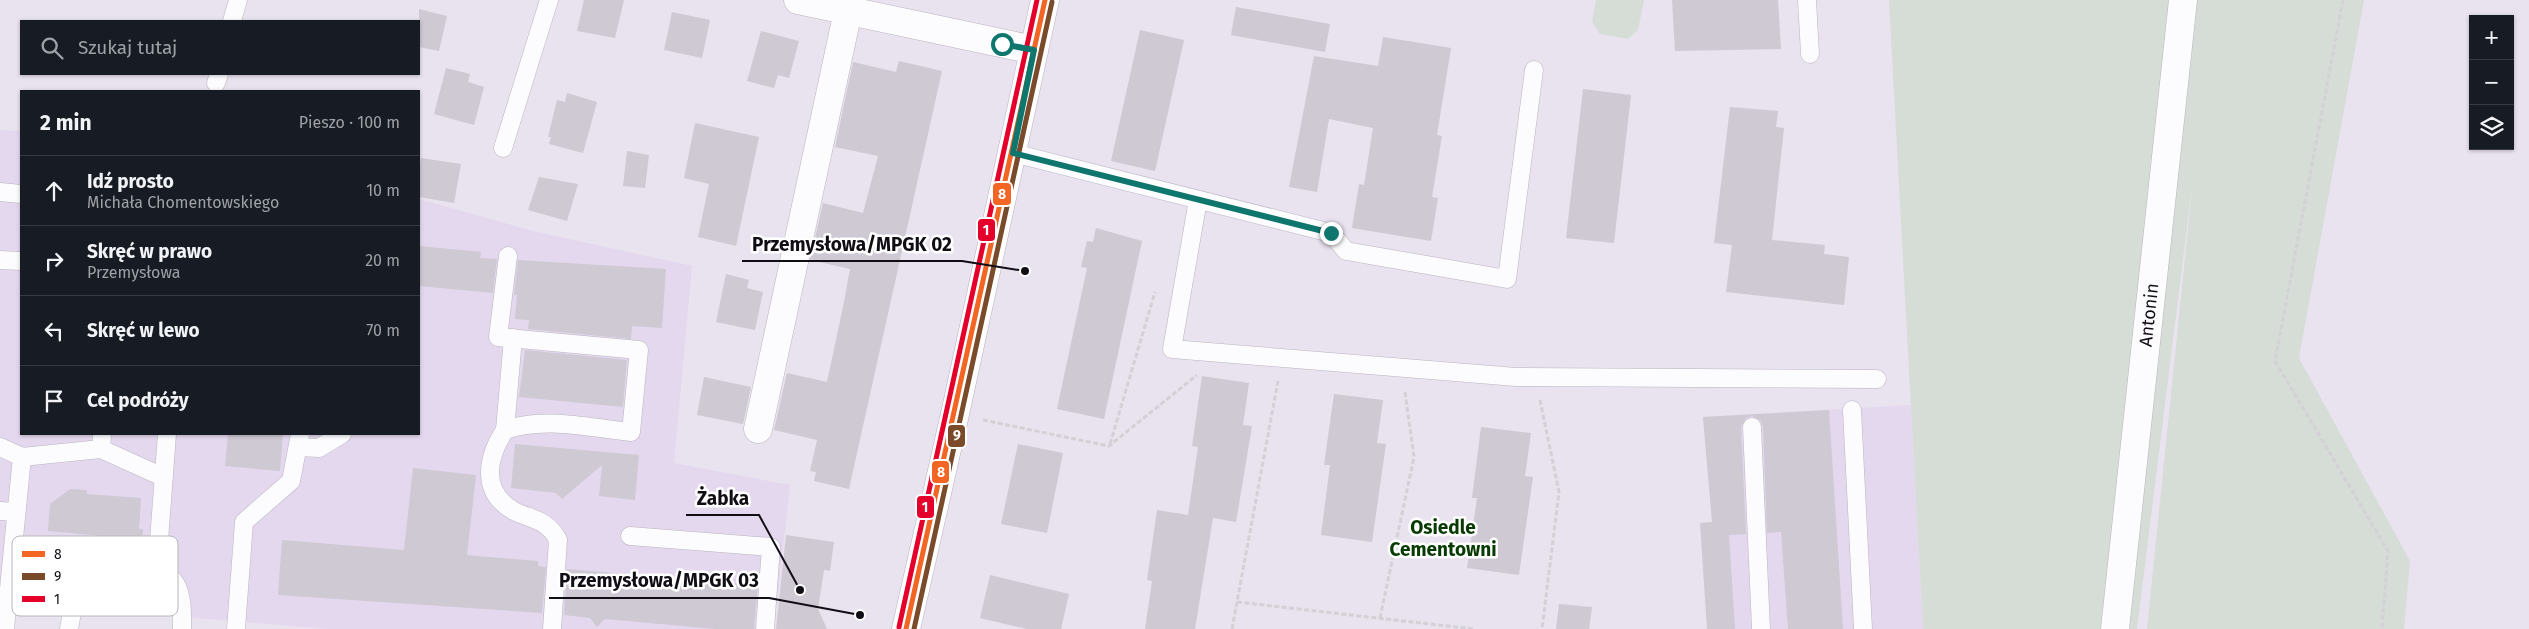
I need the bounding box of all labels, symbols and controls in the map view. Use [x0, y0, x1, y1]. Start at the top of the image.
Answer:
map controls [2469, 15, 2514, 150]
button: + [2469, 15, 2514, 60]
search box [20, 20, 420, 75]
route start [991, 33, 1014, 56]
icon: search [38, 34, 66, 62]
text: Szukaj tutaj [78, 36, 177, 59]
button: − [2469, 60, 2514, 105]
button: layers [2469, 105, 2514, 150]
text: 2 min [40, 110, 92, 136]
text: Pieszo · 100 m [299, 113, 400, 132]
text: Idź prosto [87, 170, 174, 193]
icon: ahead [40, 177, 68, 205]
text: 10 m [366, 181, 400, 200]
line badge: 8 [992, 182, 1012, 206]
text: 8 [998, 186, 1006, 203]
text: Michała Chomentowskiego [87, 193, 279, 212]
line badge: 1 [977, 218, 996, 242]
text: 1 [983, 222, 989, 239]
route end [1320, 222, 1343, 245]
callout: Przemysłowa/MPGK 02 [742, 227, 962, 261]
text: Przemysłowa/MPGK 02 [752, 233, 952, 256]
text: Skręć w prawo [87, 240, 212, 263]
icon: right [40, 247, 68, 275]
text: 20 m [365, 251, 400, 270]
text: Przemysłowa [87, 263, 180, 282]
street label: Antonin [2135, 282, 2163, 348]
icon: left [40, 317, 68, 345]
text: Skręć w lewo [87, 319, 200, 342]
text: 70 m [366, 321, 400, 340]
icon: arrive [40, 387, 68, 415]
text: Cel podróży [87, 389, 189, 412]
line badge: 9 [947, 424, 966, 448]
text: 9 [953, 427, 961, 444]
line badge: 8 [931, 460, 950, 484]
text: 8 [937, 464, 945, 481]
callout: Żabka [686, 481, 759, 515]
text: Żabka [697, 486, 749, 510]
line badge: 1 [916, 495, 935, 519]
text: 1 [922, 499, 928, 516]
district label: Osiedle Cementowni [1389, 516, 1497, 561]
legend [12, 536, 178, 616]
text: 8 [54, 546, 62, 563]
callout: Przemysłowa/MPGK 03 [549, 564, 769, 598]
text: 9 [54, 568, 61, 585]
text: Przemysłowa/MPGK 03 [559, 569, 759, 592]
text: 1 [54, 591, 60, 608]

